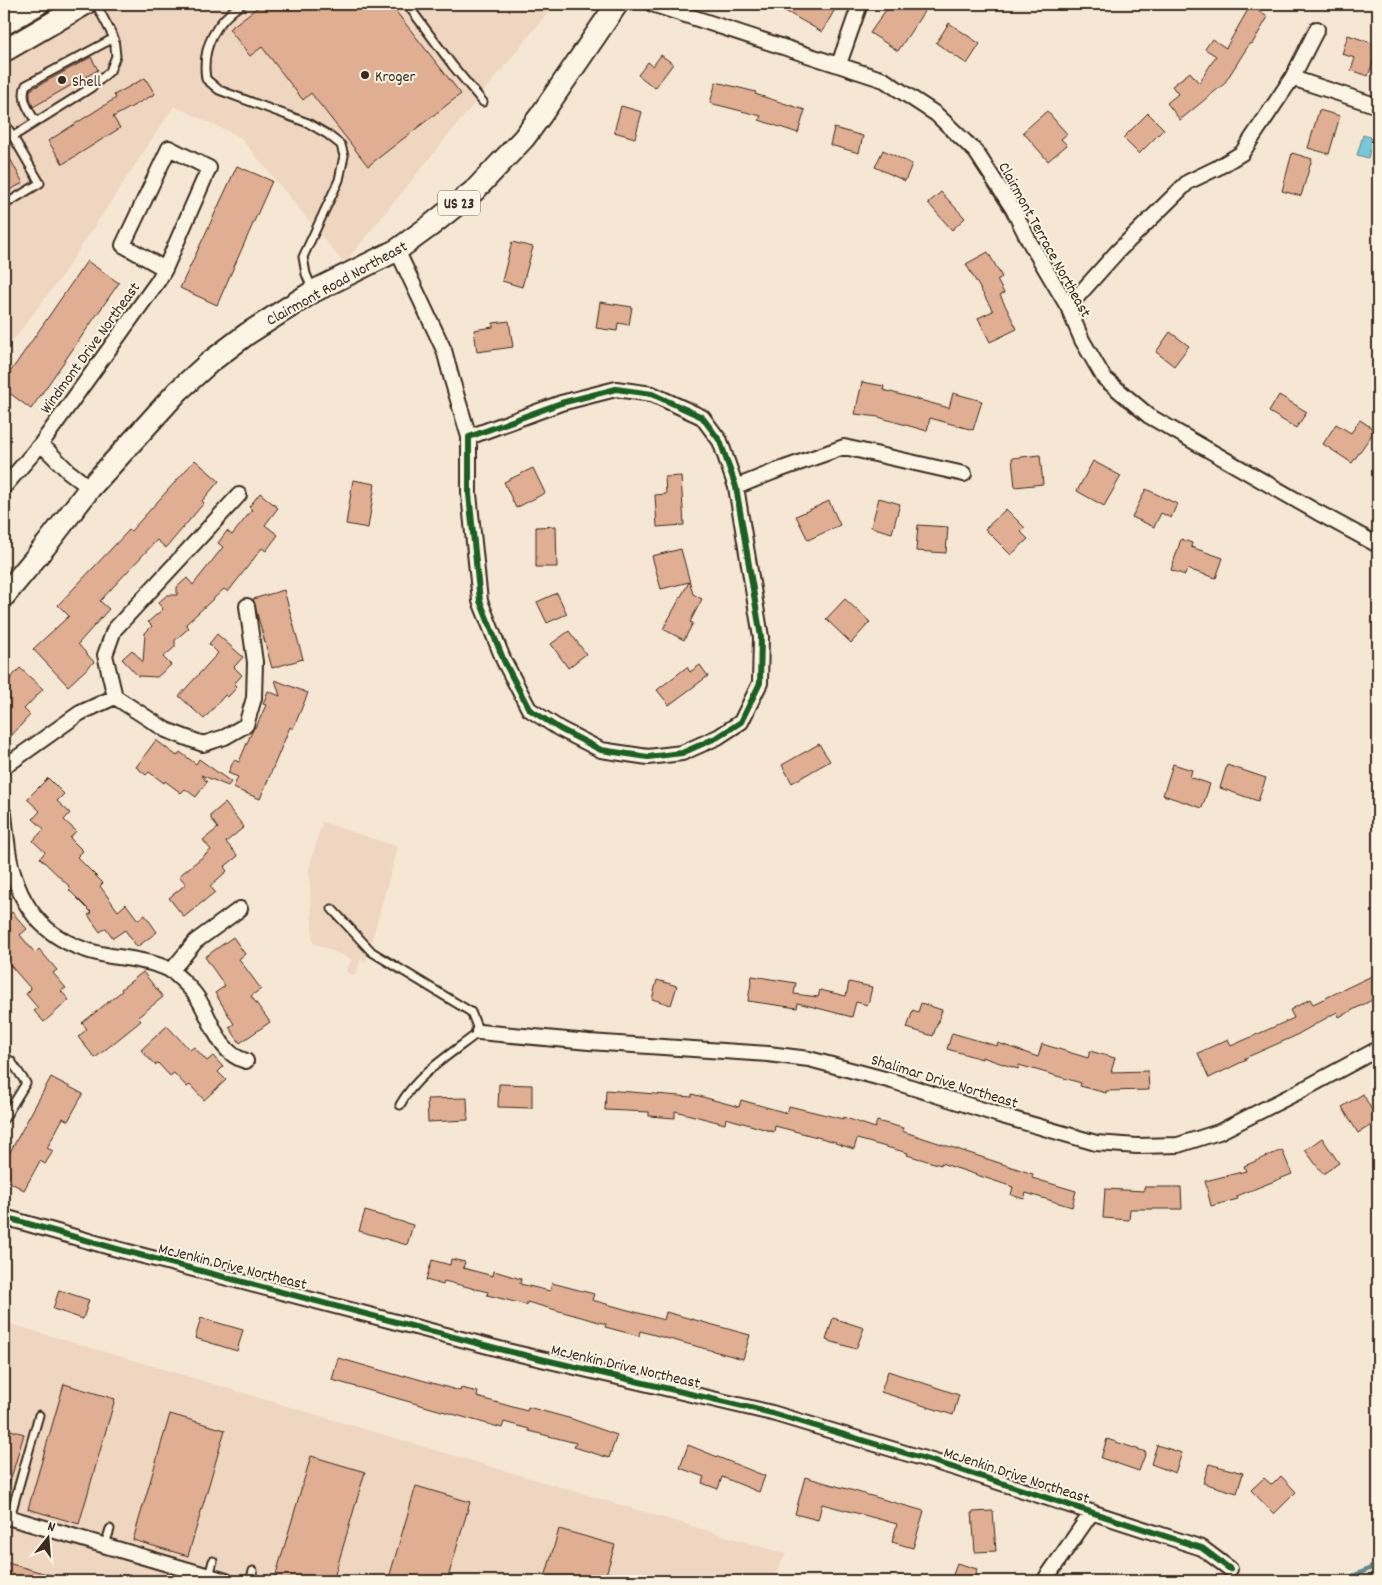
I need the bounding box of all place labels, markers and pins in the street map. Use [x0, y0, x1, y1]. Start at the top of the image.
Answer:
place label: Kroger [375, 66, 415, 89]
marker: Kroger [359, 69, 371, 81]
place label: Shell [72, 71, 101, 94]
marker: Shell [56, 74, 68, 86]

